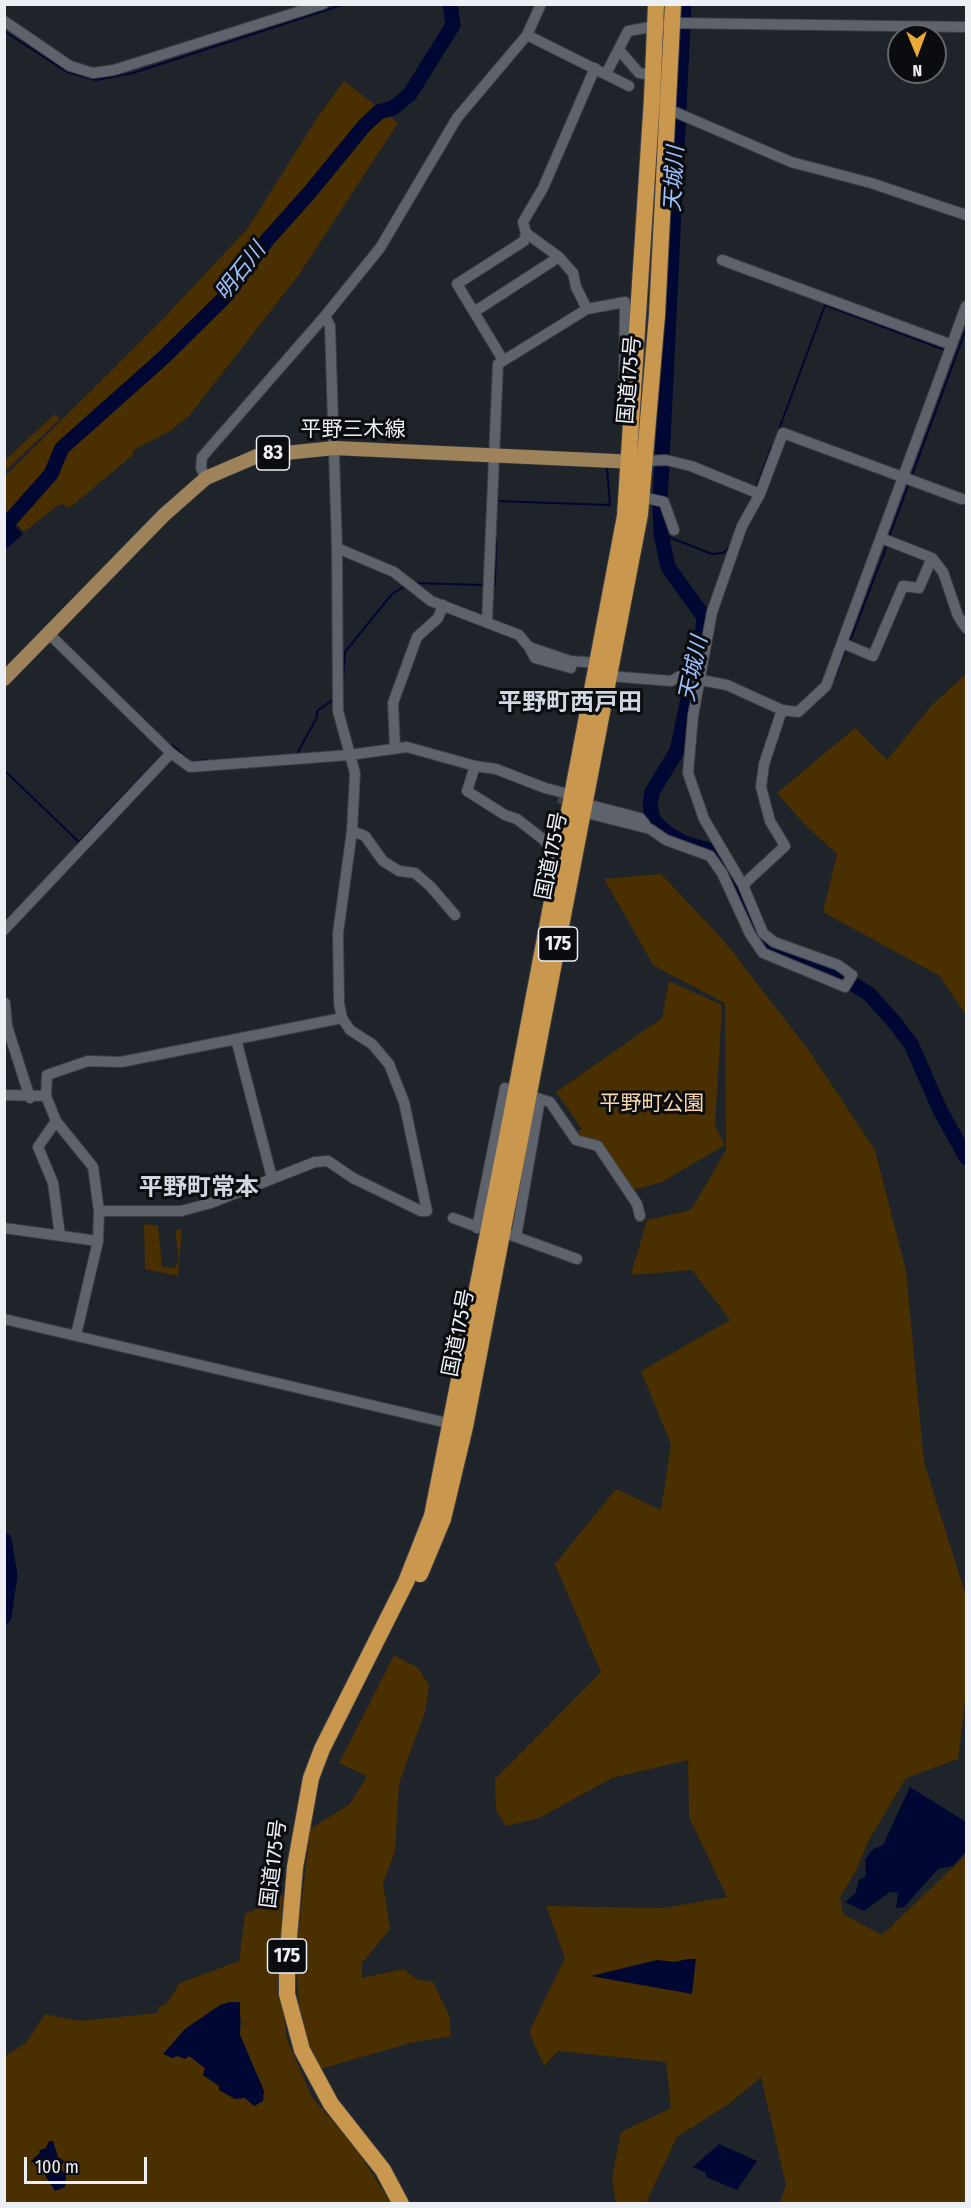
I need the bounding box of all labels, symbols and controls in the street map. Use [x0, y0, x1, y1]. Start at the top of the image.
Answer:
north arrow [887, 24, 947, 84]
text: N [912, 61, 922, 80]
water label: 天城川 [660, 145, 690, 213]
water label: 明石川 [210, 238, 272, 306]
street label: 国道175号 [614, 335, 646, 425]
street label: 平野三木線 [301, 417, 405, 443]
road number: 83 [256, 436, 290, 470]
water label: 天城川 [674, 634, 714, 704]
district label: 平野町西戸田 [498, 689, 642, 717]
street label: 国道175号 [531, 810, 573, 902]
road number: 175 [538, 927, 578, 961]
park label: 平野町公園 [600, 1091, 704, 1117]
district label: 平野町常本 [139, 1174, 259, 1202]
street label: 国道175号 [438, 1287, 480, 1379]
street label: 国道175号 [256, 1818, 292, 1910]
road number: 175 [268, 1939, 306, 1973]
scale bar [27, 2145, 150, 2183]
text: 100 m [35, 2156, 79, 2178]

